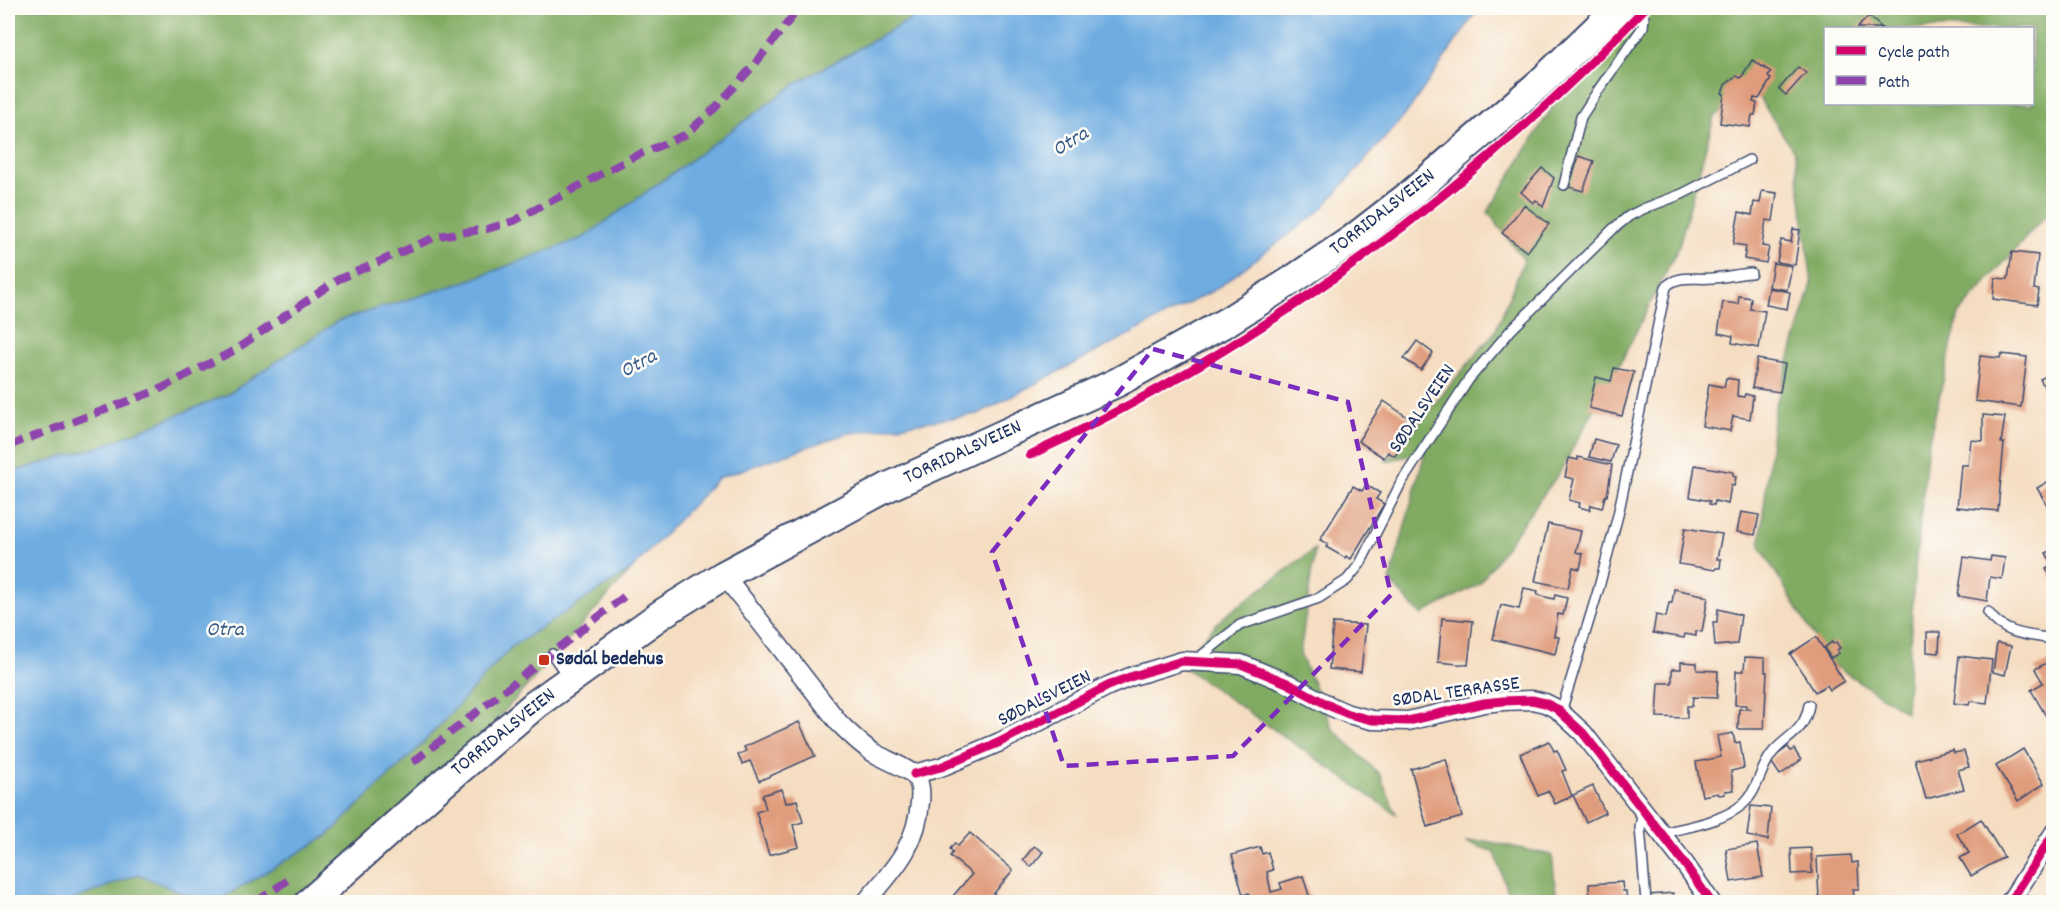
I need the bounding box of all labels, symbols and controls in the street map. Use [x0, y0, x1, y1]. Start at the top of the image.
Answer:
legend [1824, 27, 2034, 105]
text: Cycle path [1878, 41, 1949, 66]
text: Path [1878, 71, 1910, 96]
water label: Otra [1047, 120, 1096, 166]
street label: TORRIDALSVEIEN [1324, 163, 1442, 263]
water label: Otra [615, 342, 664, 387]
street label: SØDALSVEIEN [1383, 359, 1463, 459]
street label: TORRIDALSVEIEN [899, 413, 1027, 493]
water label: Otra [206, 616, 245, 646]
place label: Sødal bedehus [556, 646, 664, 674]
marker: Sødal bedehus [537, 653, 551, 667]
street label: SØDALSVEIEN [993, 663, 1097, 735]
street label: SØDAL TERRASSE [1391, 670, 1521, 716]
street label: TORRIDALSVEIEN [446, 682, 562, 784]

